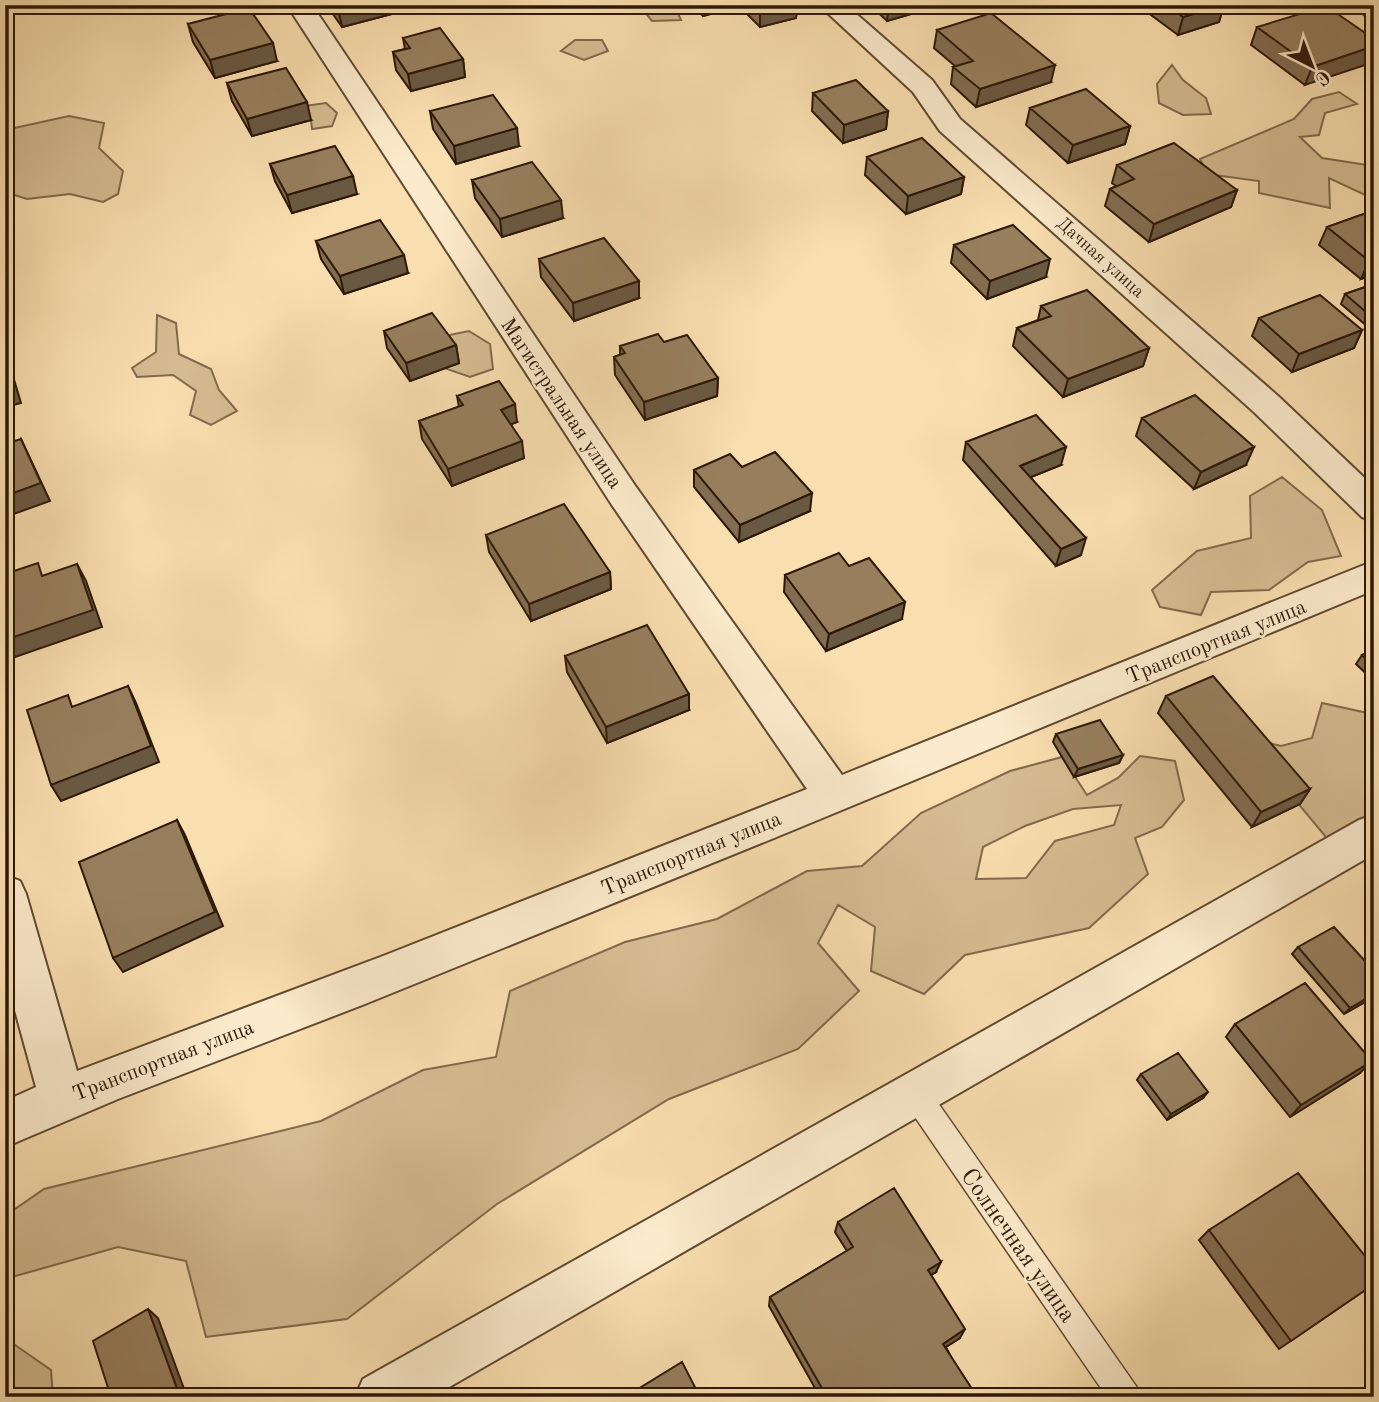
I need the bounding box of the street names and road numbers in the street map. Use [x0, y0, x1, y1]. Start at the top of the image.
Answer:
street label: Дачная улица [1053, 214, 1147, 301]
street label: Магистральная улица [496, 315, 626, 493]
street label: Транспортная улица [1124, 597, 1310, 688]
street label: Транспортная улица [599, 809, 785, 900]
street label: Транспортная улица [70, 1017, 257, 1106]
street label: Солнечная улица [955, 1165, 1079, 1328]

